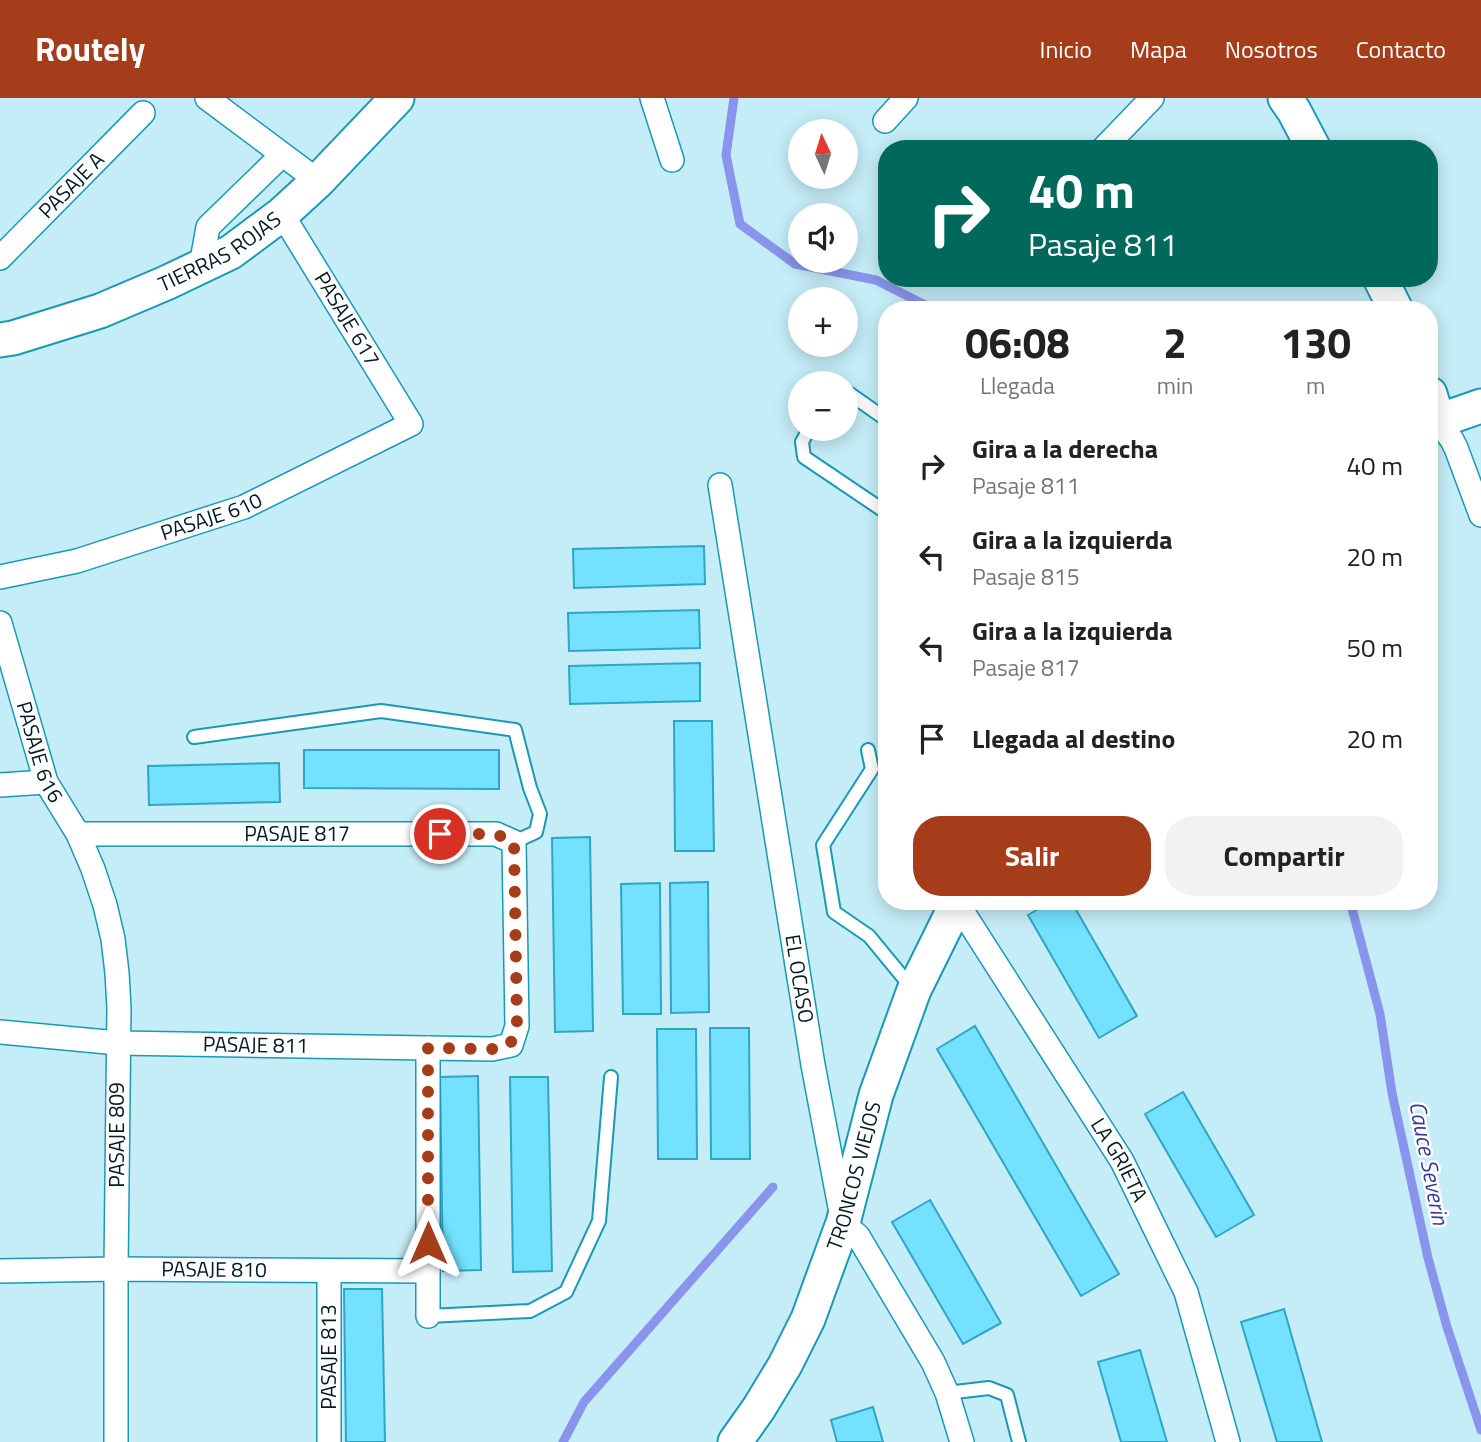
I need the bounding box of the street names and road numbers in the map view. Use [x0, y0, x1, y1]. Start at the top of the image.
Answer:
street label: PASAJE A [30, 144, 112, 225]
street label: TIERRAS ROJAS [153, 203, 287, 300]
street label: PASAJE 617 [307, 265, 389, 372]
street label: PASAJE 610 [156, 484, 267, 548]
street label: PASAJE 616 [8, 697, 72, 809]
street label: PASAJE 817 [244, 817, 350, 849]
street label: EL OCASO [777, 932, 823, 1025]
street label: PASAJE 811 [203, 1027, 308, 1061]
street label: PASAJE 809 [100, 1082, 132, 1188]
street label: TRONCOS VIEJOS [817, 1097, 889, 1255]
street label: LA GRIETA [1083, 1111, 1157, 1208]
street label: PASAJE 810 [161, 1252, 267, 1285]
street label: PASAJE 813 [312, 1304, 344, 1410]

